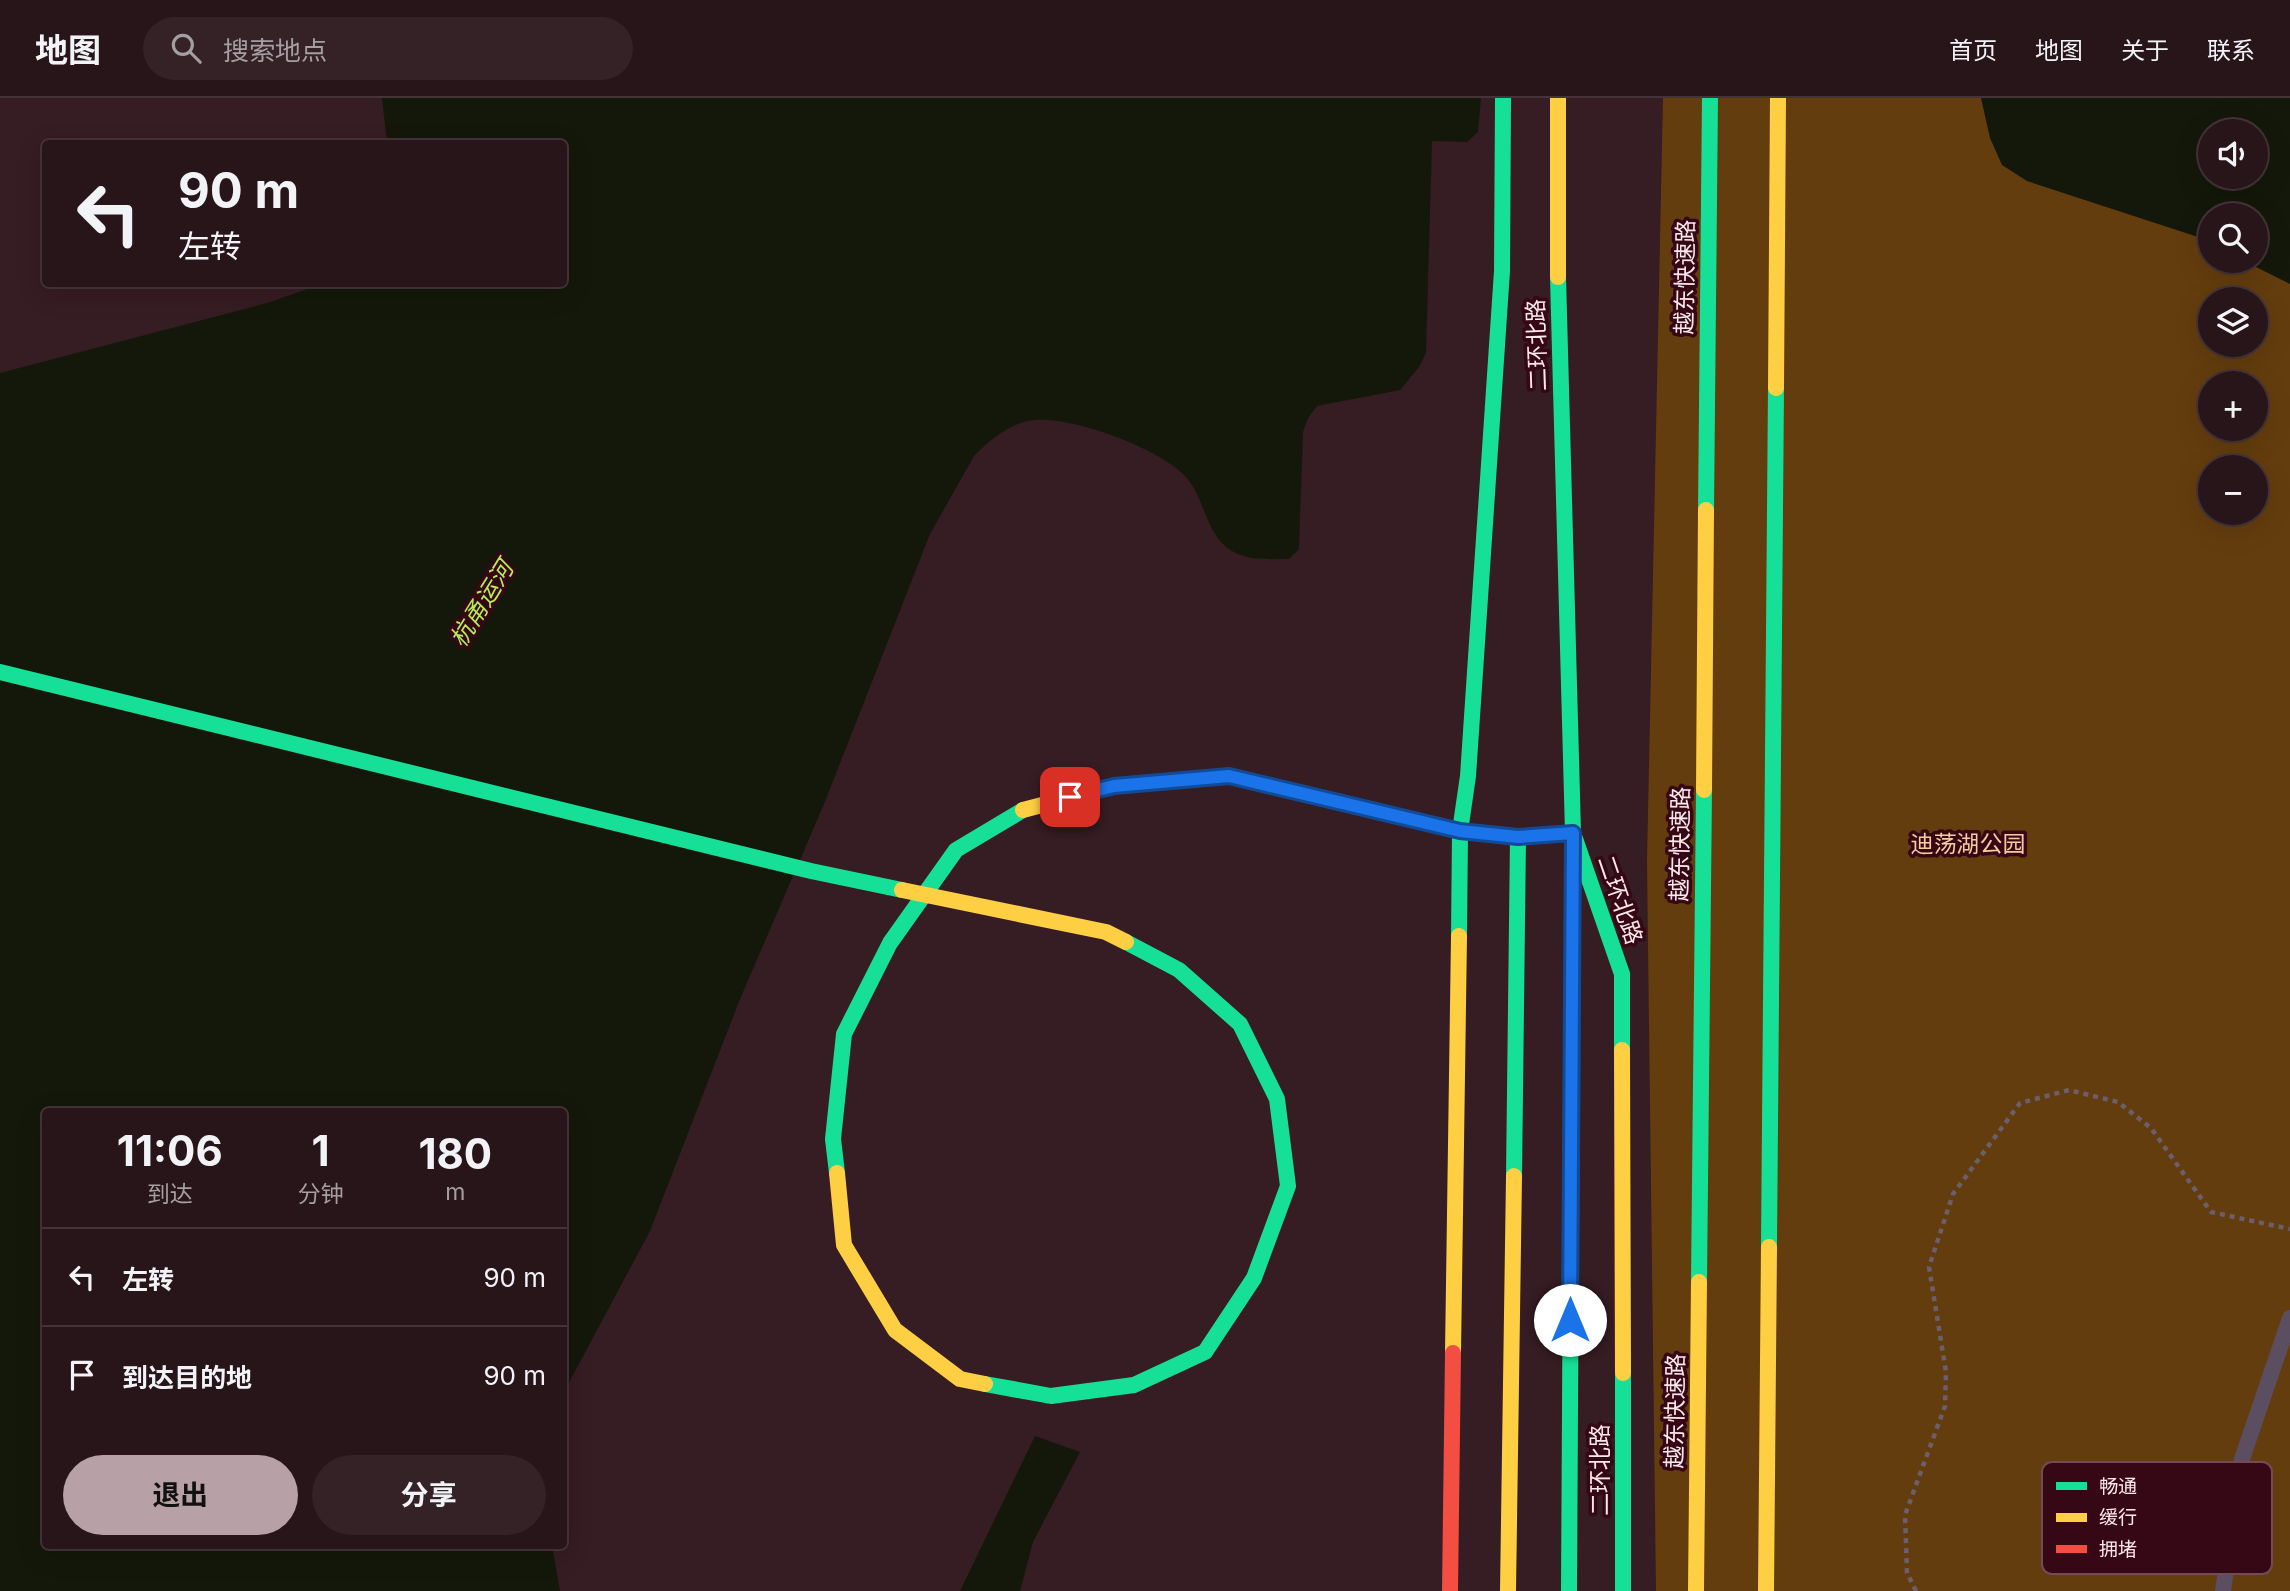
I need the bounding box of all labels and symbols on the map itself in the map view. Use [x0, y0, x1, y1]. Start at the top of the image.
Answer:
street label: 越东快速路 [1670, 219, 1700, 335]
street label: 二环北路 [1521, 299, 1553, 391]
water label: 杭甬运河 [444, 552, 521, 652]
pin [1040, 767, 1100, 827]
street label: 越东快速路 [1665, 786, 1695, 902]
park label: 迪荡湖公园 [1911, 830, 2026, 858]
street label: 二环北路 [1592, 852, 1648, 948]
position arrow [1533, 1283, 1607, 1357]
street label: 越东快速路 [1660, 1353, 1690, 1469]
street label: 二环北路 [1586, 1424, 1614, 1516]
legend [2042, 1462, 2272, 1574]
text: 畅通 [2099, 1475, 2137, 1498]
text: 缓行 [2099, 1506, 2137, 1529]
text: 拥堵 [2099, 1538, 2137, 1561]

